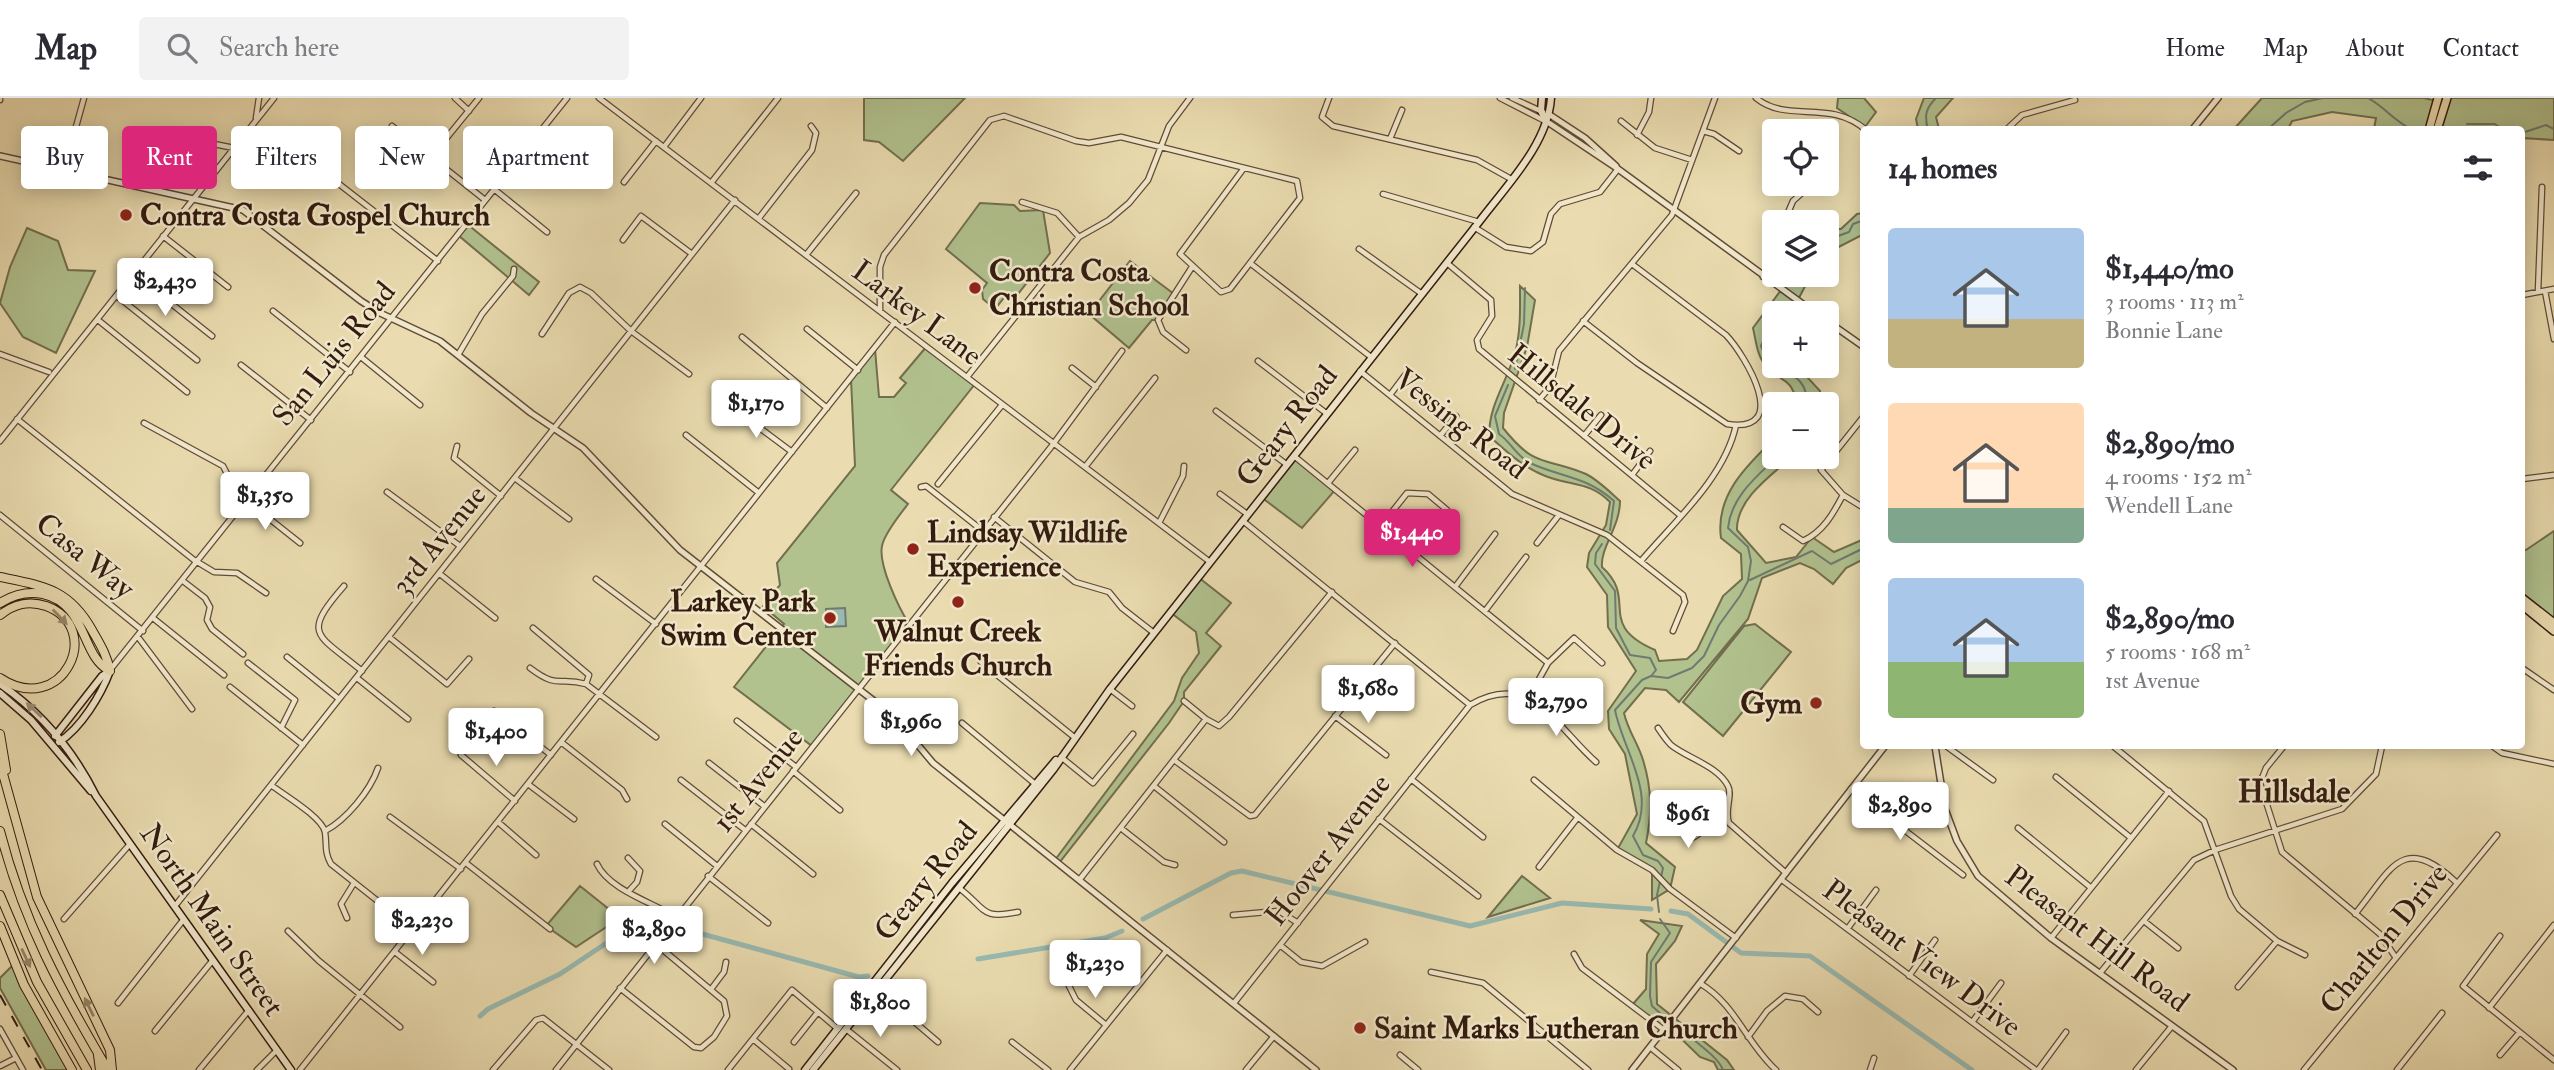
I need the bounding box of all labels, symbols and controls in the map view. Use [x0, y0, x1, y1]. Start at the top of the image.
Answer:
search box [139, 17, 629, 80]
text: Map [35, 28, 97, 69]
icon: search [163, 29, 201, 67]
text: Search here [219, 32, 339, 64]
text: Home [2165, 33, 2225, 64]
text: Map [2263, 33, 2308, 64]
text: About [2346, 33, 2405, 64]
text: Contact [2443, 33, 2519, 64]
map controls [1762, 119, 1839, 469]
button: locate [1762, 119, 1839, 196]
chip: Buy [21, 126, 108, 189]
chip: Rent [122, 126, 217, 189]
chip: Filters [231, 126, 341, 189]
chip: New [355, 126, 449, 189]
chip: Apartment [463, 126, 613, 189]
icon: filters [2459, 149, 2497, 187]
text: 14 homes [1888, 150, 1997, 187]
place label: Contra Costa Gospel Church [140, 197, 490, 234]
marker: Contra Costa Gospel Church [118, 207, 134, 223]
button: layers [1762, 210, 1839, 287]
text: $1,440/mo [2105, 250, 2234, 287]
street label: Larkey Lane [845, 252, 989, 374]
place label: Contra Costa Christian School [989, 253, 1189, 324]
icon: home [1944, 256, 2028, 340]
pin: $2,430 [108, 258, 222, 318]
text: $2,430 [133, 266, 197, 295]
street label: San Luis Road [264, 274, 404, 434]
marker: Contra Costa Christian School [967, 280, 983, 296]
text: 3 rooms · 113 m² [2105, 287, 2244, 316]
button: + [1762, 301, 1839, 378]
text: Bonnie Lane [2105, 316, 2223, 345]
street label: Hillsdale Drive [1500, 336, 1664, 478]
street label: Geary Road [1228, 358, 1346, 494]
street label: Vessing Road [1387, 360, 1535, 488]
pin: $1,170 [699, 380, 813, 440]
text: $1,170 [727, 388, 785, 417]
button: − [1762, 392, 1839, 469]
text: $2,890/mo [2105, 425, 2235, 462]
icon: home [1944, 431, 2028, 515]
text: 4 rooms · 152 m² [2105, 462, 2252, 491]
pin: $1,350 [208, 472, 322, 532]
street label: 3rd Avenue [384, 478, 494, 602]
text: $1,350 [236, 480, 294, 509]
text: Wendell Lane [2105, 491, 2233, 520]
street label: Casa Way [28, 505, 142, 607]
pin: $1,440 [1355, 510, 1469, 569]
place label: Lindsay Wildlife Experience [927, 514, 1128, 585]
text: $1,440 [1380, 517, 1444, 546]
marker: Lindsay Wildlife Experience [905, 541, 921, 557]
place label: Larkey Park Swim Center [660, 583, 817, 654]
marker: Walnut Creek Friends Church [950, 594, 966, 610]
text: $2,890/mo [2105, 600, 2235, 637]
icon: home [1944, 606, 2028, 690]
one-way arrow [52, 608, 68, 625]
marker: Larkey Park Swim Center [822, 610, 838, 626]
place label: Walnut Creek Friends Church [864, 613, 1052, 684]
text: 5 rooms · 168 m² [2105, 637, 2250, 666]
pin: $1,680 [1311, 666, 1425, 725]
text: 1st Avenue [2105, 666, 2200, 695]
text: $1,680 [1338, 673, 1398, 702]
pin: $2,790 [1499, 678, 1613, 738]
place label: Gym [1740, 685, 1803, 722]
text: $2,790 [1524, 686, 1588, 715]
marker: Gym [1808, 695, 1824, 711]
pin: $1,960 [854, 698, 968, 758]
one-way arrow [26, 703, 43, 719]
text: $1,960 [880, 706, 942, 735]
pin: $1,400 [439, 708, 553, 768]
text: $1,400 [464, 716, 528, 745]
street label: 1st Avenue [705, 720, 811, 840]
street label: Hoover Avenue [1257, 767, 1399, 933]
district label: Hillsdale [2238, 772, 2351, 812]
pin: $2,890 [1843, 782, 1957, 842]
pin: $961 [1647, 790, 1729, 850]
text: $2,890 [1868, 790, 1932, 819]
text: $961 [1666, 798, 1710, 827]
street label: Geary Road [866, 813, 986, 948]
street label: North Main Street [132, 816, 292, 1024]
street label: Charlton Drive [2312, 856, 2456, 1022]
street label: Pleasant Hill Road [1998, 858, 2197, 1020]
street label: Pleasant View Drive [1815, 871, 2029, 1045]
pin: $2,230 [365, 898, 479, 957]
text: $2,230 [391, 905, 453, 934]
pin: $2,890 [597, 906, 711, 966]
text: $2,890 [622, 914, 686, 943]
pin: $1,230 [1038, 940, 1152, 1000]
one-way arrow [20, 948, 31, 968]
text: $1,230 [1066, 948, 1124, 977]
pin: $1,800 [823, 979, 937, 1039]
text: $1,800 [849, 987, 911, 1016]
one-way arrow [83, 997, 95, 1017]
place label: Saint Marks Lutheran Church [1374, 1010, 1738, 1047]
marker: Saint Marks Lutheran Church [1352, 1020, 1368, 1036]

